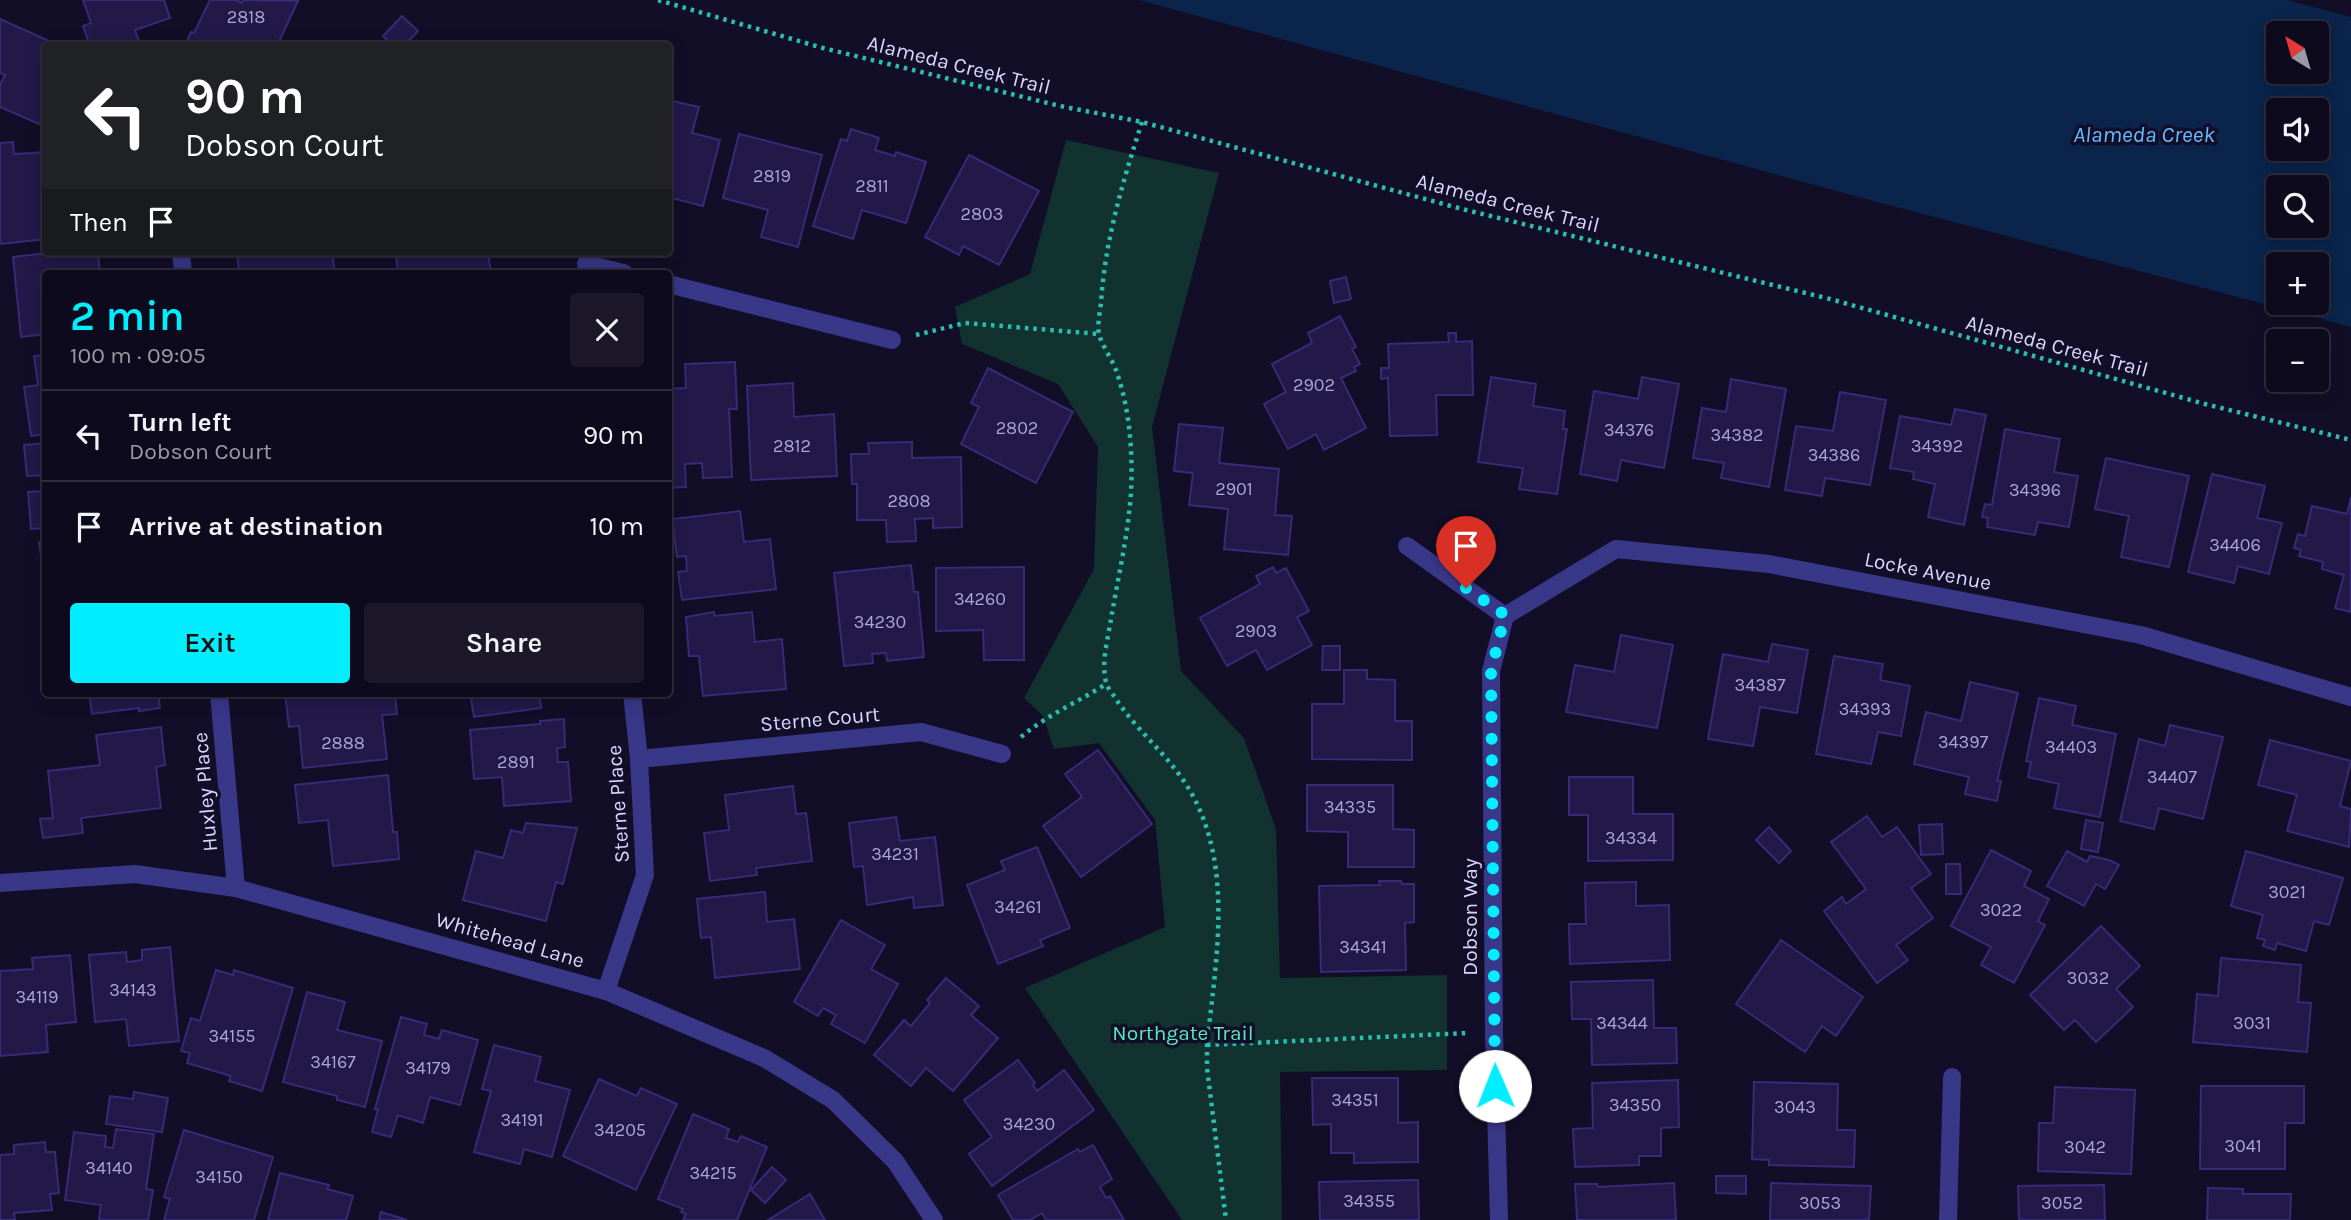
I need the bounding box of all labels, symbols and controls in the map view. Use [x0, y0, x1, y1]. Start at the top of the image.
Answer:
house number: 2818 [227, 6, 265, 28]
north arrow [2266, 21, 2329, 84]
map controls [2266, 21, 2329, 392]
street label: Alameda Creek Trail [865, 31, 1053, 99]
text: 90 m [185, 68, 305, 125]
icon: left [70, 70, 161, 161]
button: sound [2266, 98, 2329, 161]
water label: Alameda Creek [2073, 121, 2215, 148]
text: Dobson Court [185, 127, 384, 164]
house number: 2819 [753, 165, 791, 187]
street label: Alameda Creek Trail [1414, 169, 1602, 237]
house number: 2811 [855, 175, 889, 197]
button: search [2266, 175, 2329, 238]
icon: arrive [142, 203, 180, 241]
house number: 2803 [961, 203, 1003, 225]
text: Then [70, 207, 128, 238]
button: + [2266, 252, 2329, 315]
text: 2 min [70, 291, 185, 341]
button: close [570, 293, 644, 367]
street label: Alameda Creek Trail [1963, 310, 2151, 382]
button: − [2266, 329, 2329, 392]
text: 100 m · 09:05 [70, 342, 206, 369]
house number: 2902 [1293, 374, 1335, 396]
text: Turn left [129, 407, 231, 438]
icon: left [70, 417, 108, 455]
house number: 2802 [996, 417, 1038, 439]
house number: 34376 [1604, 419, 1654, 441]
text: 90 m [583, 420, 644, 451]
house number: 34382 [1711, 424, 1763, 446]
house number: 2812 [773, 435, 811, 457]
house number: 34392 [1911, 435, 1963, 457]
text: Dobson Court [129, 438, 272, 465]
house number: 34386 [1808, 444, 1860, 466]
house number: 2901 [1215, 478, 1253, 500]
house number: 34396 [2009, 479, 2061, 501]
house number: 2808 [887, 490, 931, 512]
icon: arrive [70, 508, 108, 546]
text: Arrive at destination [129, 511, 383, 542]
text: 10 m [589, 511, 644, 542]
pin [1436, 516, 1496, 588]
icon: arrive [1447, 527, 1485, 565]
house number: 34406 [2209, 534, 2261, 556]
street label: Locke Avenue [1862, 547, 1994, 595]
house number: 34260 [954, 588, 1006, 610]
button: Exit [70, 603, 350, 683]
button: Share [364, 603, 644, 683]
house number: 34230 [854, 611, 906, 633]
house number: 2903 [1235, 620, 1277, 642]
house number: 34387 [1735, 674, 1786, 696]
house number: 34393 [1839, 698, 1891, 720]
street label: Sterne Court [759, 702, 881, 736]
street label: Huxley Place [188, 731, 222, 853]
house number: 34397 [1938, 731, 1989, 753]
house number: 2888 [321, 732, 365, 754]
house number: 34403 [2045, 736, 2097, 758]
street label: Sterne Place [602, 744, 634, 864]
house number: 2891 [497, 751, 535, 773]
house number: 34407 [2147, 766, 2197, 788]
house number: 34335 [1324, 796, 1376, 818]
house number: 34334 [1605, 827, 1657, 849]
house number: 34231 [871, 843, 919, 865]
street label: Dobson Way [1458, 858, 1482, 976]
house number: 3021 [2268, 881, 2306, 903]
house number: 34261 [994, 896, 1042, 918]
house number: 3022 [1980, 899, 2022, 921]
street label: Whitehead Lane [433, 907, 587, 973]
house number: 34341 [1339, 936, 1387, 958]
house number: 3032 [2067, 967, 2109, 989]
house number: 34143 [109, 979, 157, 1001]
house number: 34119 [15, 986, 59, 1008]
house number: 34344 [1596, 1012, 1648, 1034]
house number: 3031 [2233, 1012, 2271, 1034]
park label: Northgate Trail [1112, 1021, 1254, 1045]
house number: 34155 [209, 1025, 255, 1047]
position arrow [1458, 1049, 1532, 1123]
house number: 34167 [310, 1051, 356, 1073]
house number: 34179 [405, 1057, 451, 1079]
house number: 34351 [1331, 1089, 1379, 1111]
house number: 34350 [1609, 1094, 1661, 1116]
house number: 3043 [1774, 1096, 1816, 1118]
house number: 34191 [500, 1109, 544, 1131]
house number: 34230 [1003, 1113, 1055, 1135]
house number: 34205 [594, 1119, 646, 1141]
house number: 3041 [2224, 1135, 2262, 1157]
house number: 3042 [2064, 1136, 2106, 1158]
house number: 34140 [85, 1157, 133, 1179]
house number: 34215 [689, 1162, 737, 1184]
house number: 34150 [195, 1166, 243, 1188]
house number: 34355 [1343, 1190, 1395, 1212]
house number: 3053 [1799, 1192, 1841, 1214]
house number: 3052 [2041, 1192, 2083, 1214]

